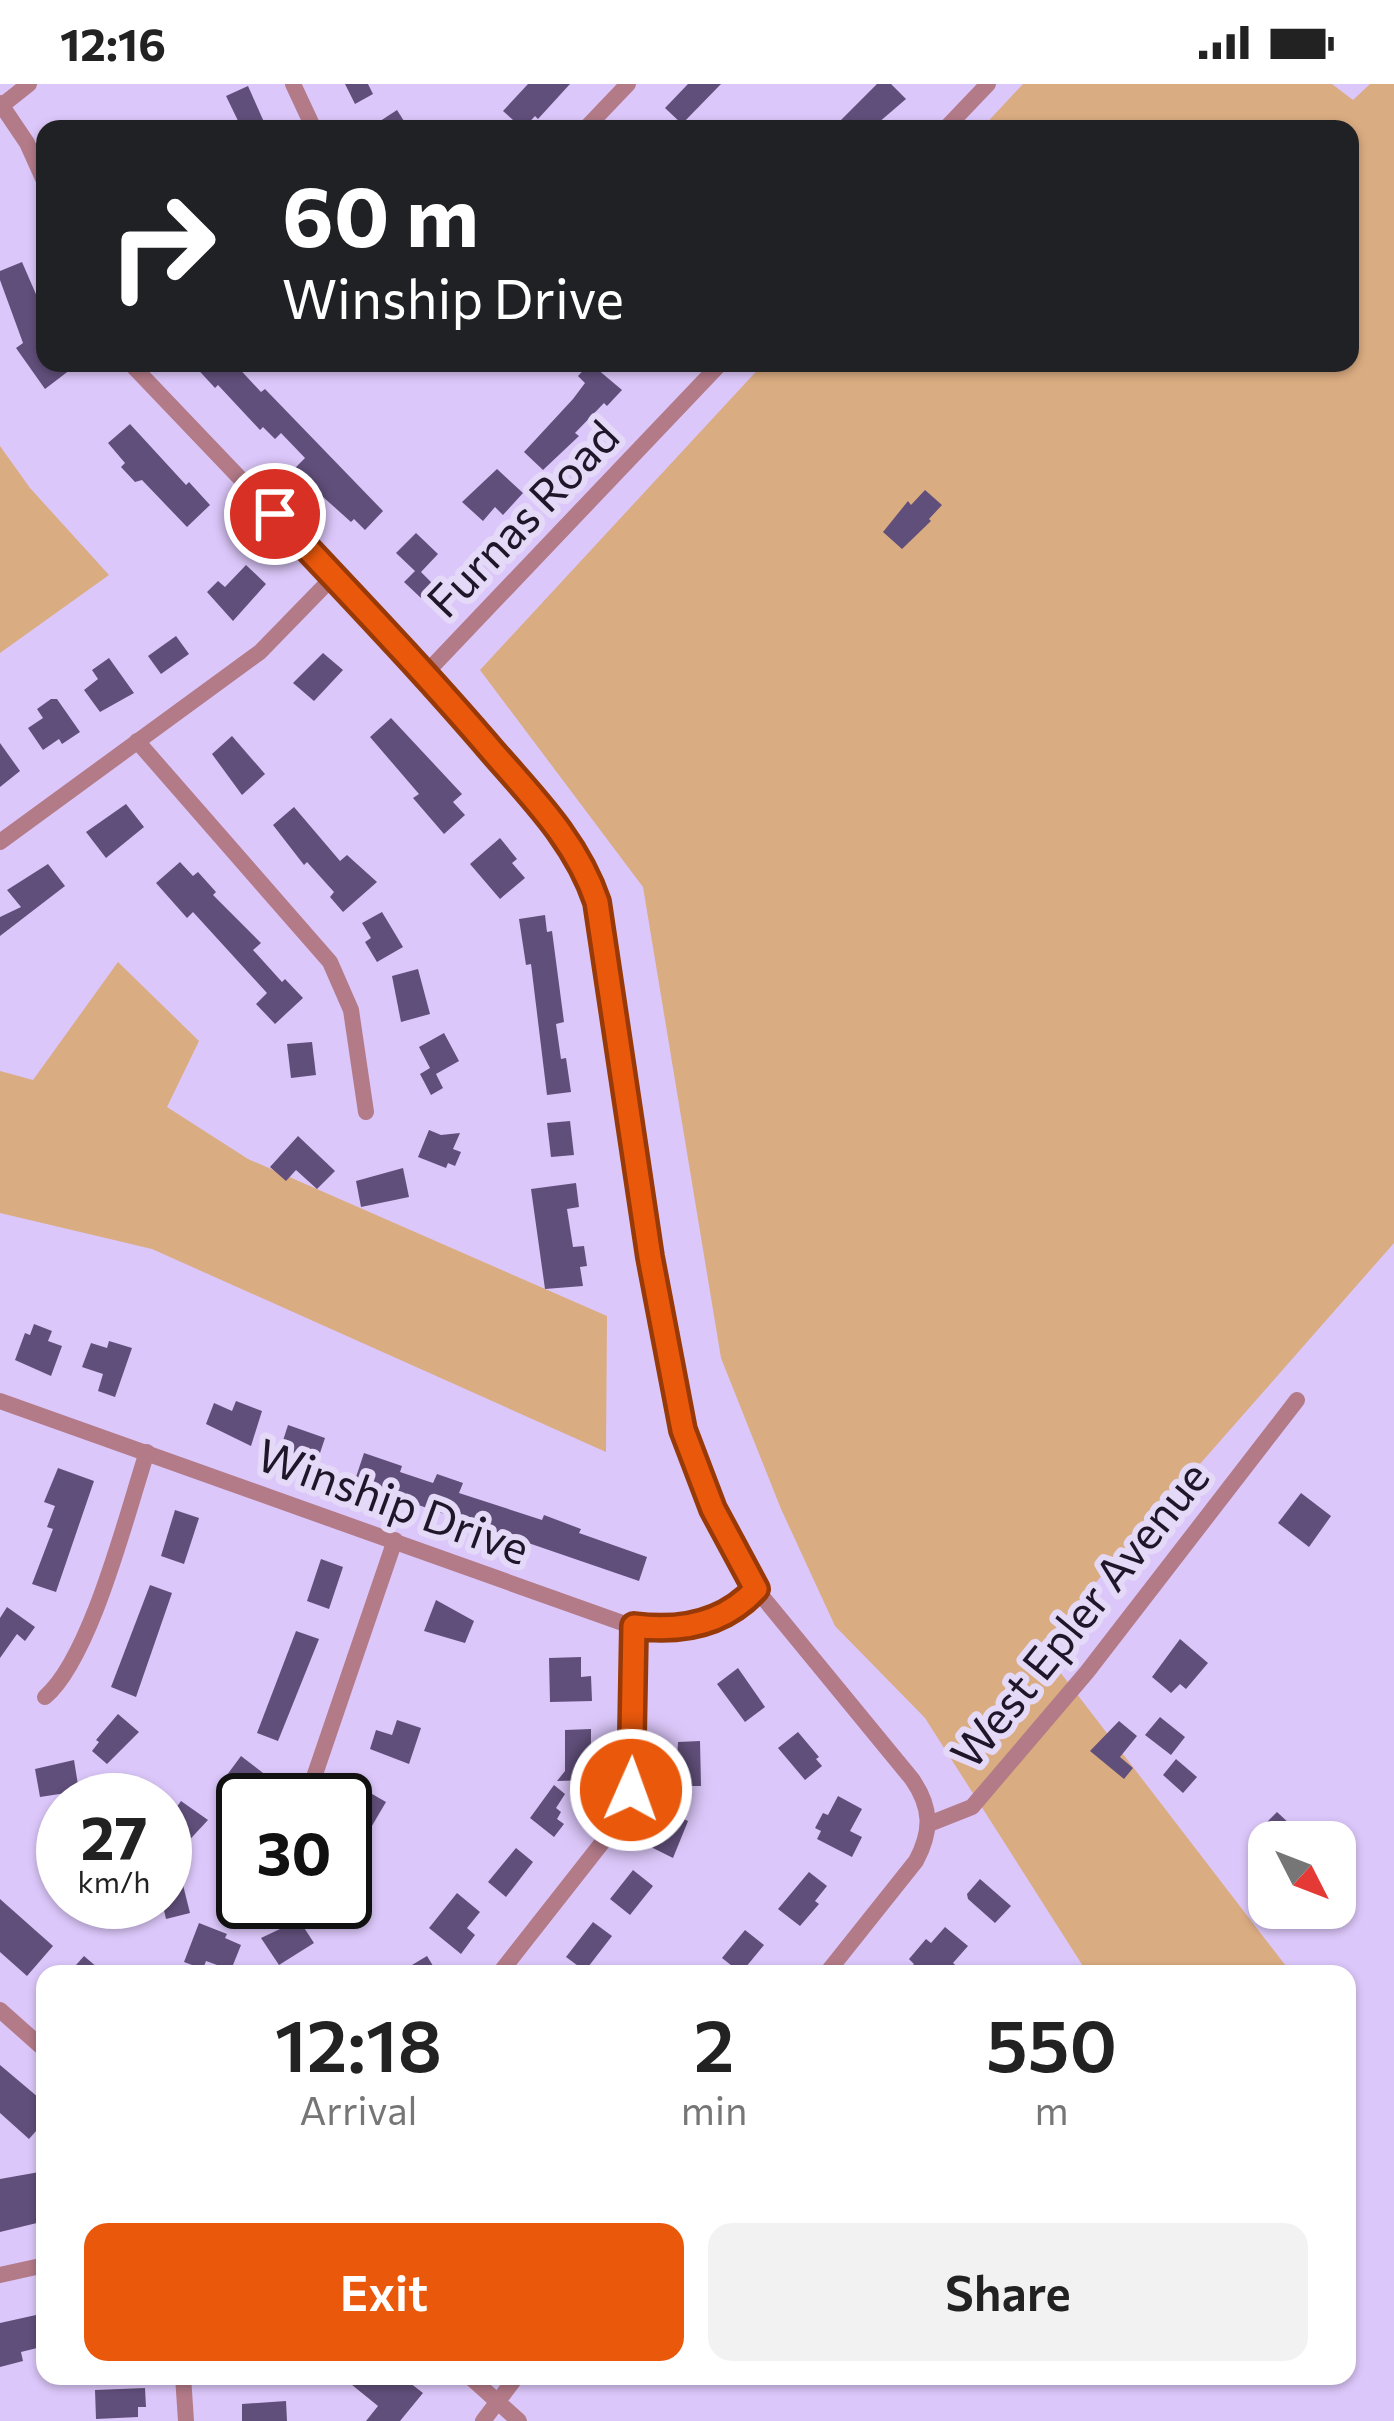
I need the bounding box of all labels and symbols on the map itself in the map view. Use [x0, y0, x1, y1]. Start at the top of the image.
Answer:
street label: Furnas Road [414, 408, 628, 627]
pin [224, 463, 326, 565]
street label: Winship Drive [251, 1425, 537, 1574]
street label: West Epler Avenue [937, 1449, 1219, 1778]
position arrow [568, 1727, 694, 1853]
speed limit sign: 30 [216, 1773, 372, 1929]
north arrow [1248, 1821, 1356, 1929]

